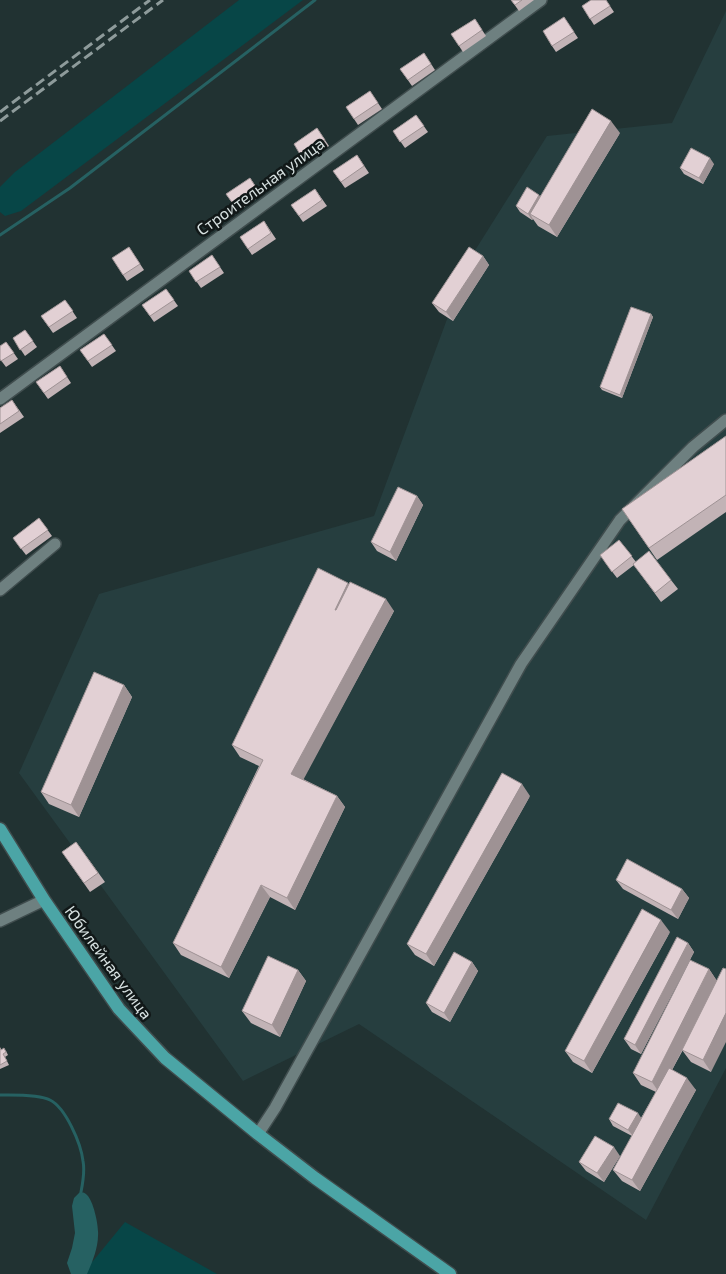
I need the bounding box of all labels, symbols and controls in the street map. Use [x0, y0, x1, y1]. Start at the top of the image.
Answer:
street label: Строительная улица [192, 133, 328, 240]
street label: Юбилейная улица [61, 902, 157, 1023]

